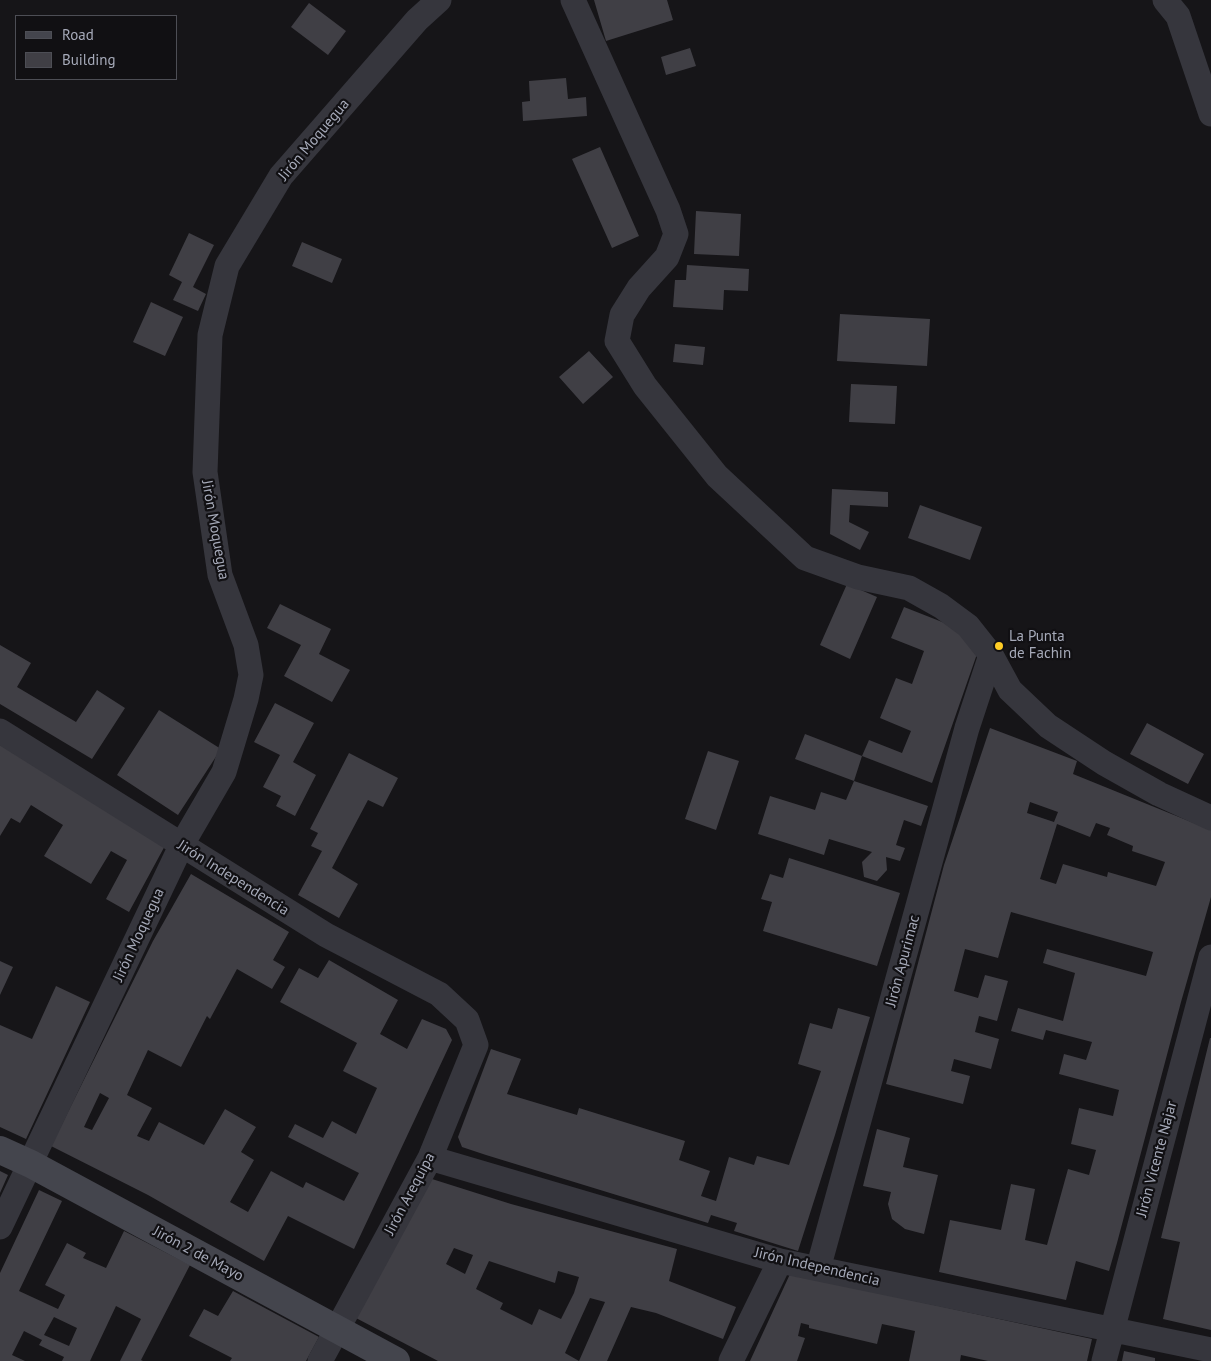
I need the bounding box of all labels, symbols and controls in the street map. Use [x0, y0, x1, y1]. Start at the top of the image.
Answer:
legend [15, 15, 178, 80]
text: Road [62, 25, 94, 44]
text: Building [62, 50, 116, 69]
street label: Jirón Moquegua [275, 96, 353, 184]
street label: Jirón Moquegua [197, 479, 233, 581]
place label: La Punta de Fachin [1009, 628, 1071, 663]
marker: La Punta de Fachin [993, 640, 1005, 652]
street label: Jirón Independencia [174, 836, 292, 920]
street label: Jirón Moquegua [110, 886, 168, 984]
street label: Jirón Apurimac [882, 913, 924, 1009]
street label: Jirón Vicente Najar [1133, 1099, 1181, 1219]
street label: Jirón Arequipa [381, 1150, 439, 1238]
street label: Jirón 2 de Mayo [150, 1223, 246, 1285]
street label: Jirón Independencia [753, 1244, 881, 1290]

